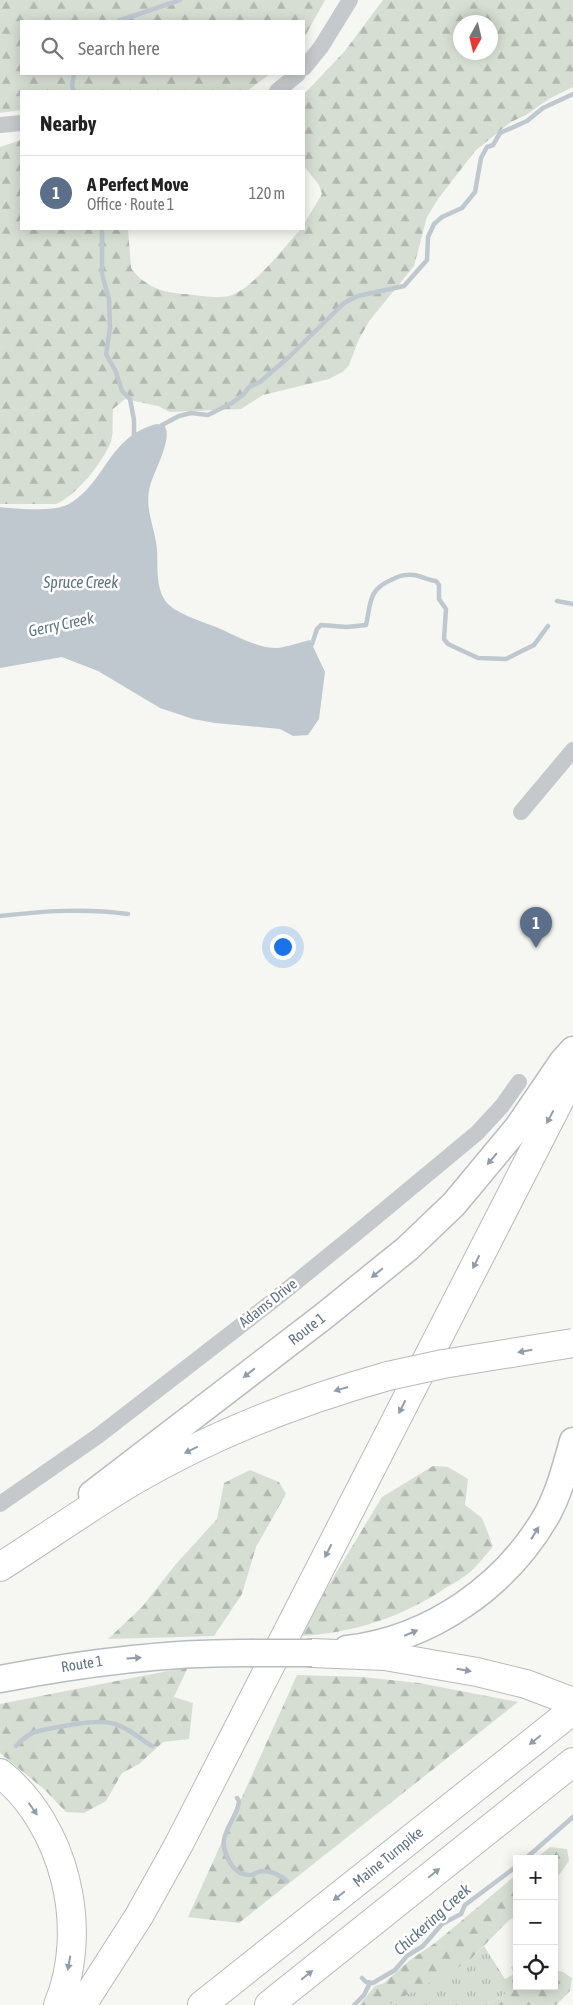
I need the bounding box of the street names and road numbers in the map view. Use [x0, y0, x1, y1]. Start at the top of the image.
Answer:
street label: Adams Drive [235, 1275, 300, 1330]
street label: Route 1 [285, 1309, 328, 1348]
street label: Route 1 [60, 1652, 104, 1675]
street label: Maine Turnpike [349, 1823, 426, 1890]

